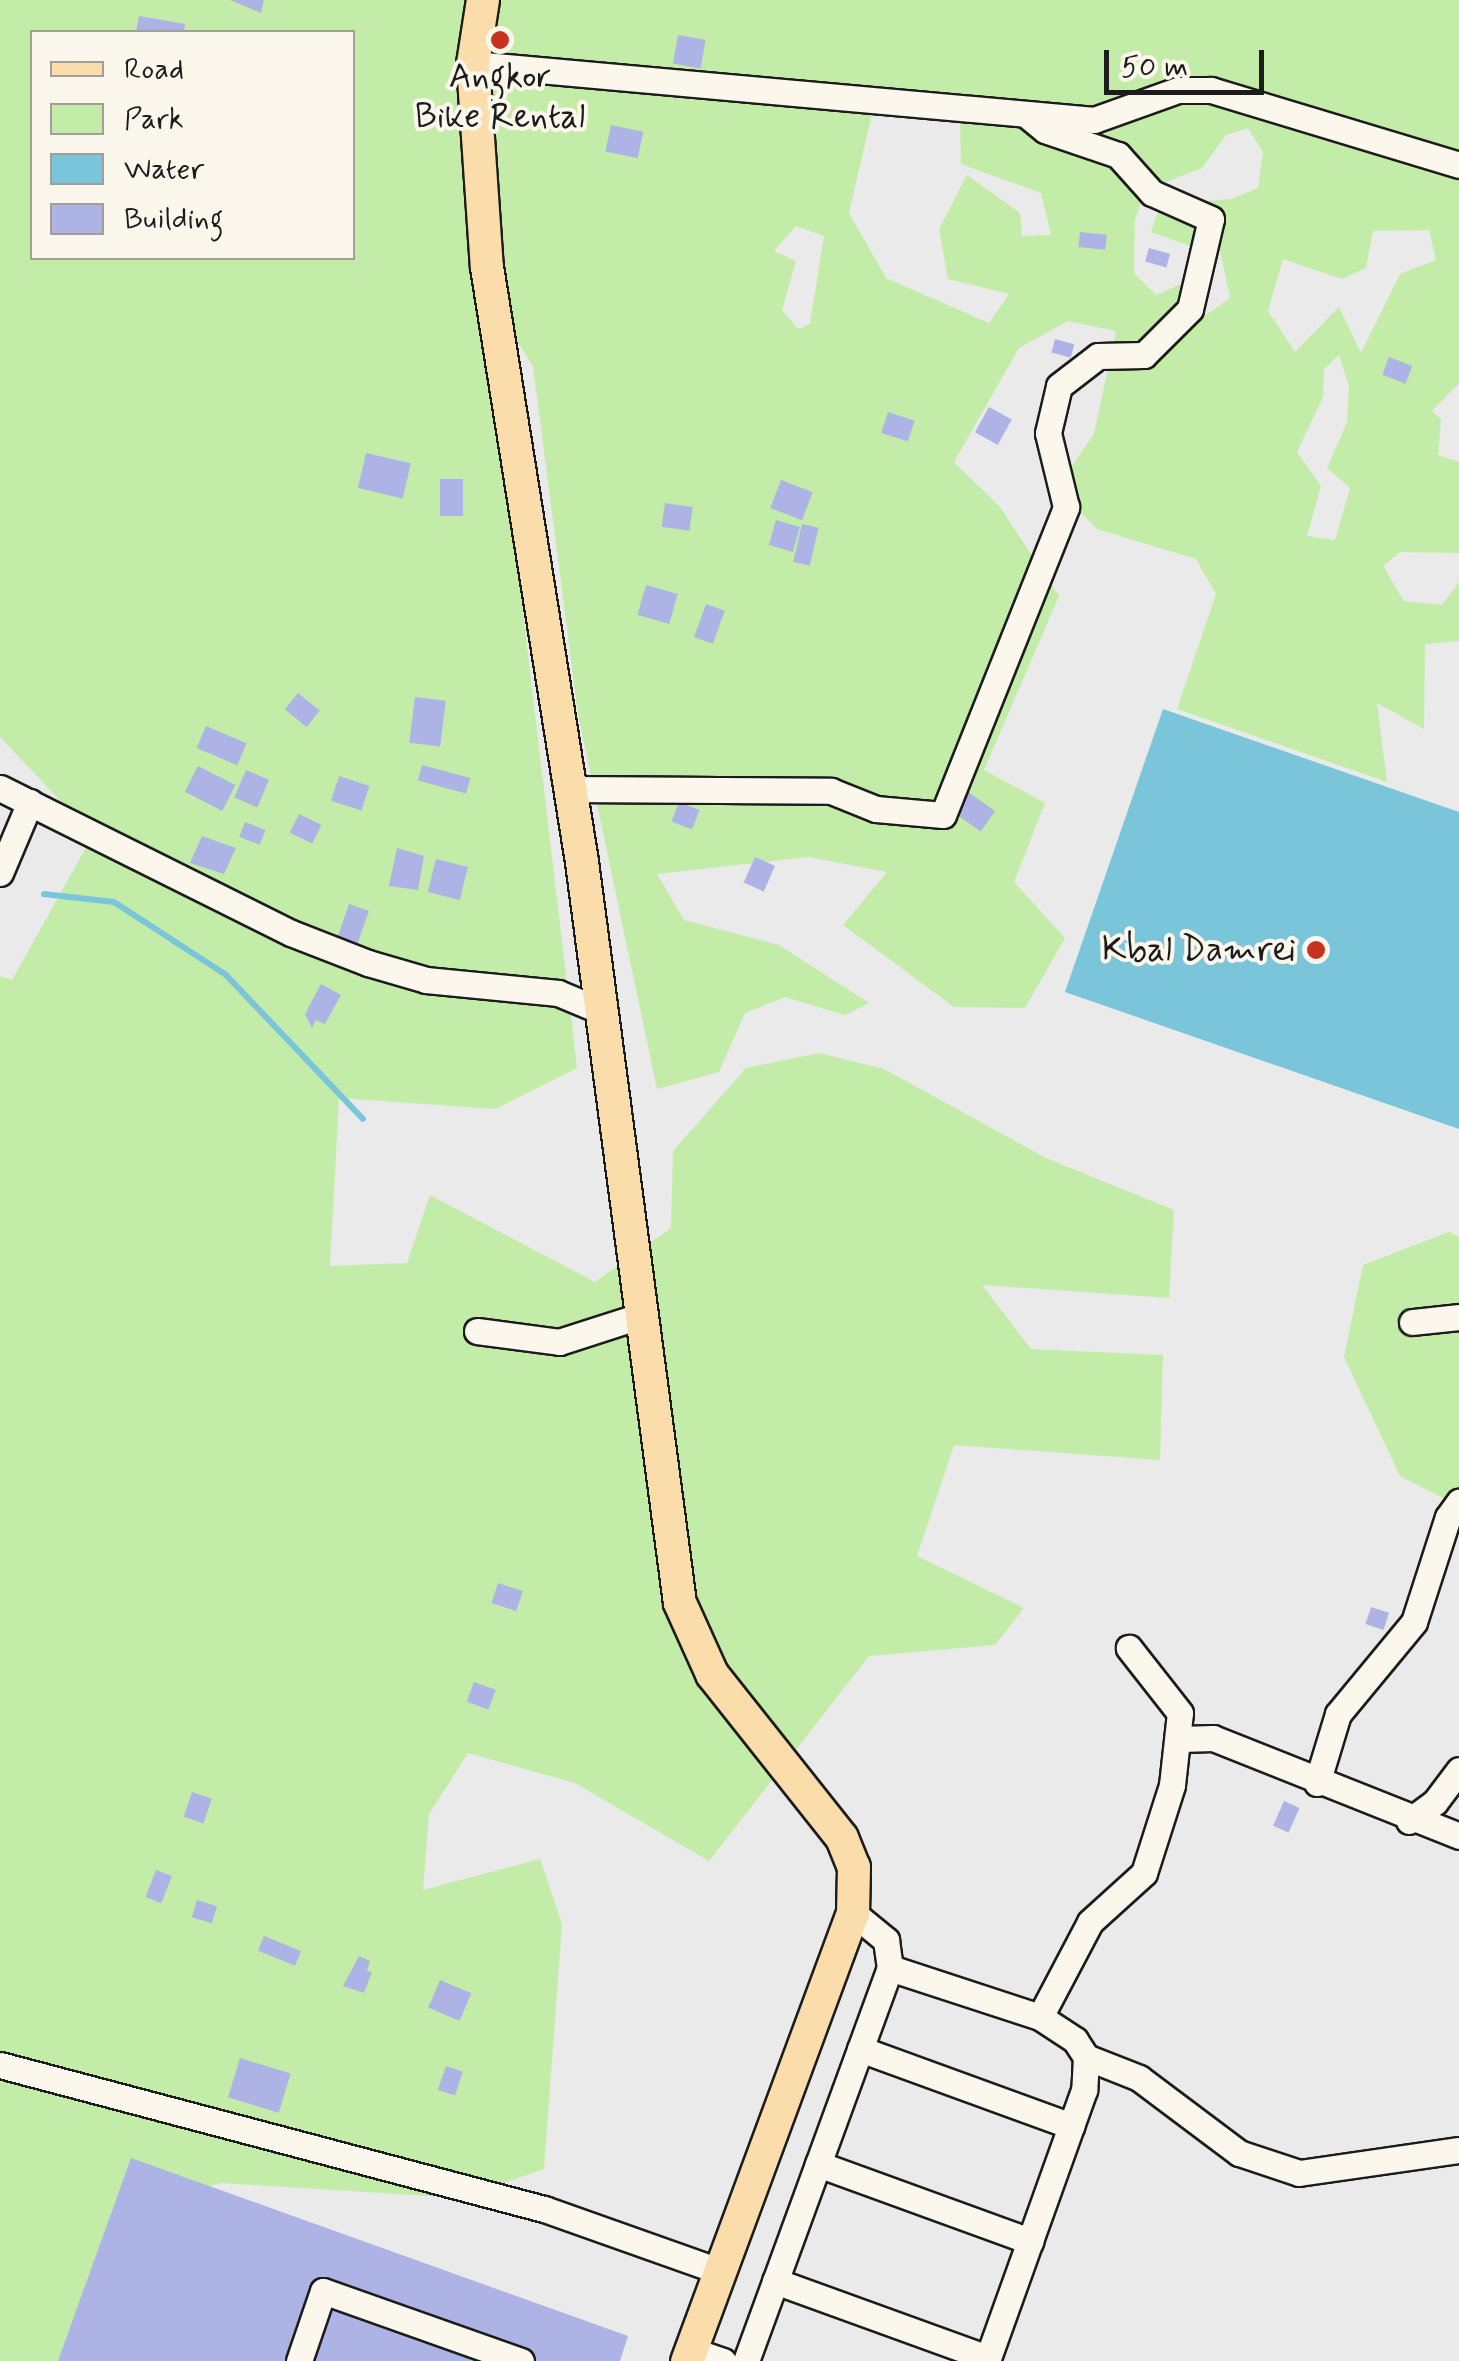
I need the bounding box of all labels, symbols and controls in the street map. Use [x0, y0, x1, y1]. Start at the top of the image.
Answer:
marker: Angkor Bike Rental [489, 29, 511, 51]
legend [30, 30, 355, 260]
scale bar [1109, 30, 1269, 92]
text: 50 m [1121, 48, 1188, 87]
text: Road [124, 50, 184, 89]
place label: Angkor Bike Rental [413, 56, 587, 138]
text: Park [124, 100, 184, 139]
text: Water [124, 150, 204, 189]
text: Building [124, 200, 223, 239]
place label: Kbal Damrei [1101, 929, 1296, 971]
marker: Kbal Damrei [1305, 939, 1327, 961]

